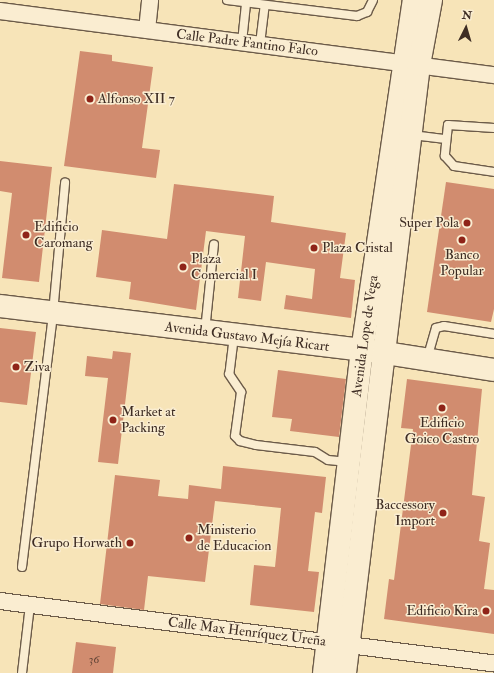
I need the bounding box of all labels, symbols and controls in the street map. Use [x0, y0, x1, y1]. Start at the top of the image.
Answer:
north arrow [446, 8, 486, 48]
text: N [462, 9, 473, 22]
street label: Calle Padre Fantino Falco [175, 26, 319, 60]
place label: Alfonso XII 7 [98, 91, 175, 107]
marker: Alfonso XII 7 [85, 94, 95, 104]
place label: Super Pola [399, 215, 459, 231]
marker: Super Pola [462, 218, 472, 228]
place label: Edificio Caromang [34, 219, 93, 252]
marker: Edificio Caromang [21, 230, 31, 240]
marker: Banco Popular [457, 235, 467, 245]
place label: Plaza Cristal [322, 240, 393, 256]
marker: Plaza Cristal [309, 243, 319, 253]
place label: Banco Popular [440, 247, 484, 280]
place label: Plaza Comercial I [191, 251, 257, 284]
marker: Plaza Comercial I [178, 262, 188, 272]
street label: Avenida Lope de Vega [348, 274, 382, 398]
street label: Avenida Gustavo Mejía Ricart [164, 319, 330, 355]
place label: Ziva [24, 359, 50, 375]
marker: Ziva [11, 362, 21, 372]
marker: Edificio Goico Castro [437, 403, 447, 413]
place label: Market at Packing [121, 404, 176, 436]
marker: Market at Packing [108, 415, 118, 425]
place label: Edificio Goico Castro [405, 415, 479, 448]
place label: Baccessory Import [375, 497, 435, 530]
marker: Baccessory Import [438, 508, 448, 518]
place label: Ministerio de Educacion [197, 522, 272, 554]
marker: Ministerio de Educacion [184, 533, 194, 543]
place label: Grupo Horwath [32, 535, 122, 551]
marker: Grupo Horwath [125, 538, 135, 548]
place label: Edificio Kira [406, 603, 478, 619]
marker: Edificio Kira [481, 606, 491, 616]
street label: Calle Max Henríquez Ureña [167, 614, 327, 650]
house number: 36 [89, 653, 99, 667]

